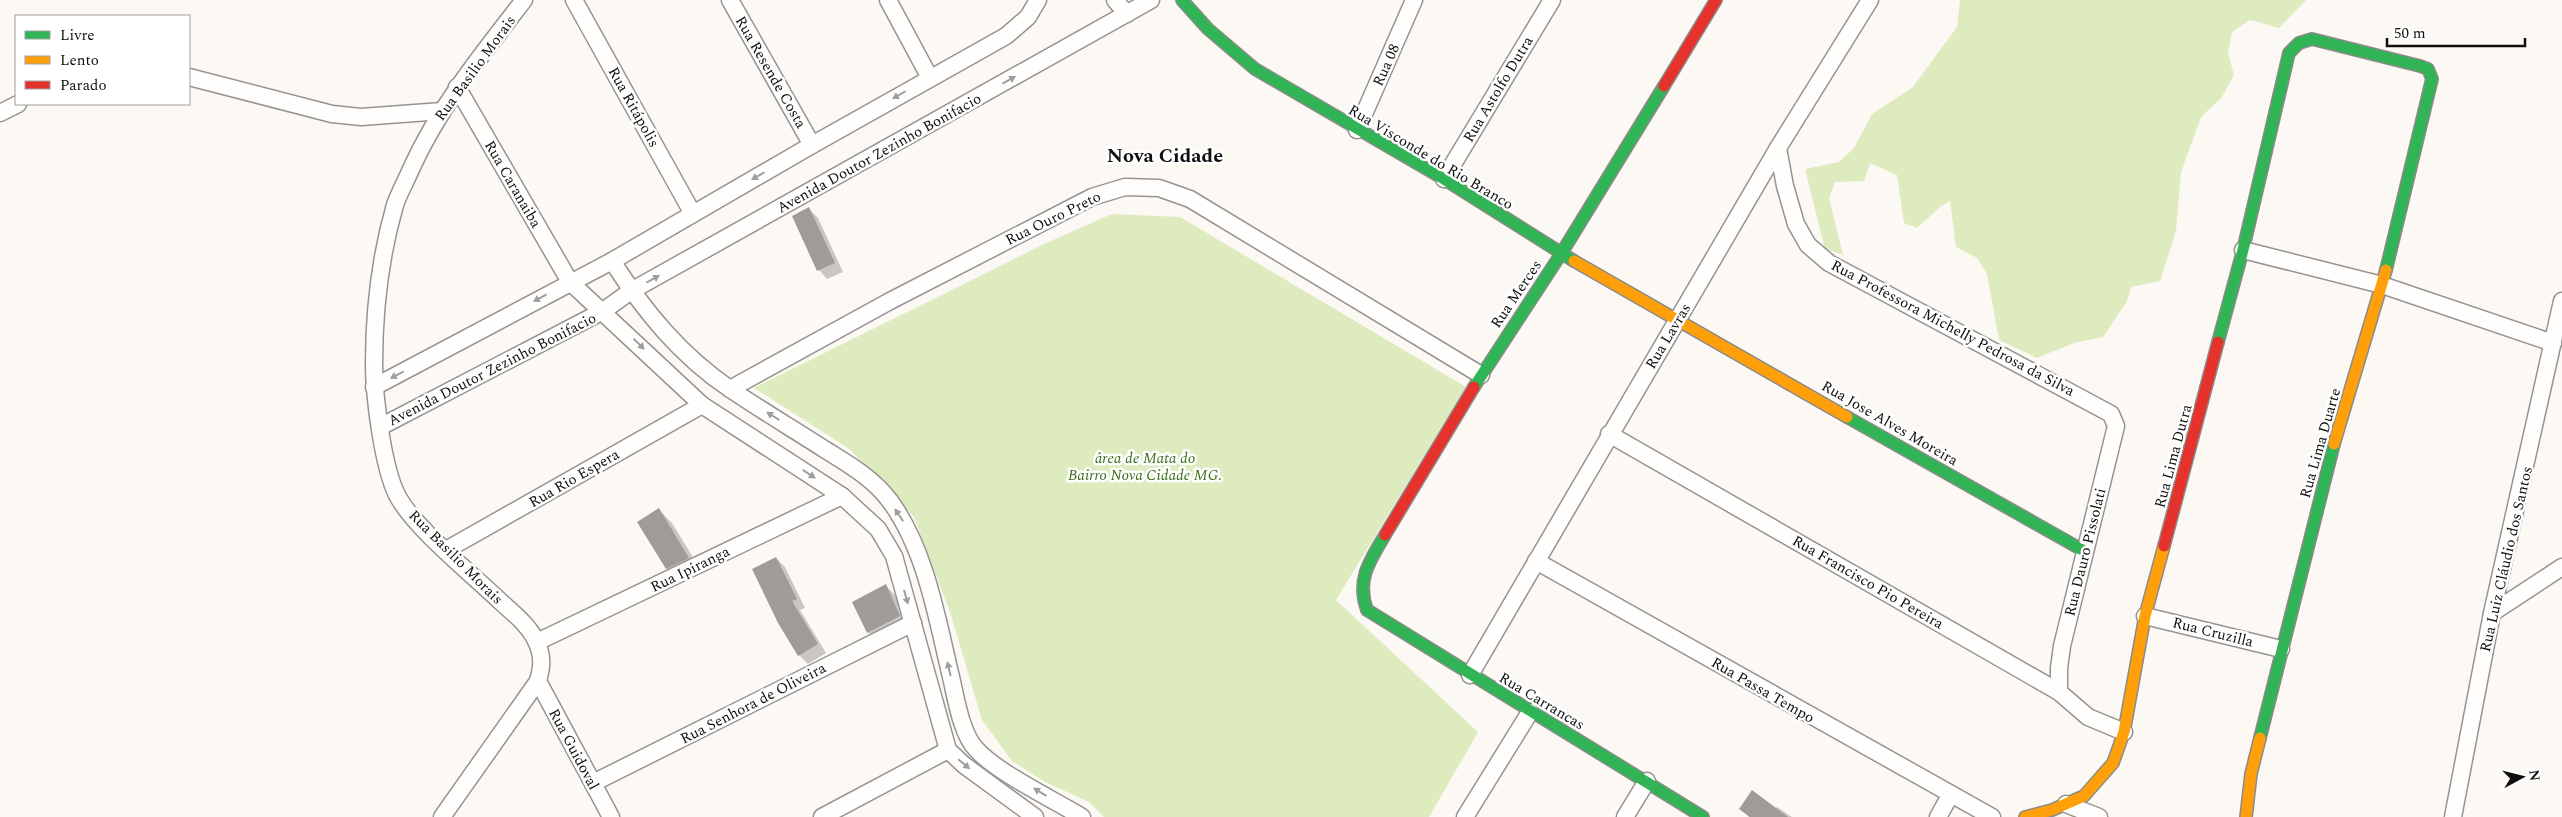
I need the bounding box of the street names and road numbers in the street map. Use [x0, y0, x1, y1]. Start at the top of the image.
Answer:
street label: Rua Basilio Morais [429, 11, 522, 126]
street label: Rua Resende Costa [729, 12, 812, 133]
street label: Rua Astolfo Dutra [1458, 31, 1540, 147]
street label: Rua 08 [1367, 40, 1406, 90]
street label: Rua Ritápolis [602, 63, 665, 152]
street label: Avenida Doutor Zezinho Bonifacio [773, 87, 986, 219]
street label: Rua Visconde do Rio Branco [1344, 99, 1518, 216]
street label: Rua Caranaiba [478, 136, 547, 233]
street label: Rua Ouro Preto [1002, 185, 1105, 252]
street label: Rua Professora Michelly Pedrosa da Silva [1827, 254, 2079, 403]
street label: Rua Merces [1485, 256, 1548, 333]
street label: Rua Lavras [1640, 299, 1697, 374]
street label: Avenida Doutor Zezinho Bonifacio [384, 307, 600, 432]
street label: Rua Jose Alves Moreira [1817, 375, 1963, 472]
street label: Rua Lima Duarte [2294, 385, 2347, 501]
street label: Rua Lima Dutra [2149, 401, 2199, 511]
street label: Rua Rio Espera [525, 443, 624, 514]
street label: Rua Luiz Cláudio dos Santos [2474, 464, 2539, 654]
street label: Rua Dauro Pissolati [2058, 486, 2113, 619]
street label: Rua Basilio Morais [403, 505, 508, 610]
street label: Rua Francisco Pio Pereira [1788, 530, 1948, 636]
street label: Rua Ipiranga [647, 540, 734, 599]
street label: Rua Cruzilla [2170, 611, 2256, 654]
street label: Rua Passa Tempo [1707, 651, 1819, 729]
street label: Rua Senhora de Oliveira [676, 656, 831, 750]
street label: Rua Carrancas [1494, 667, 1589, 736]
street label: Rua Guidoval [542, 704, 605, 794]

